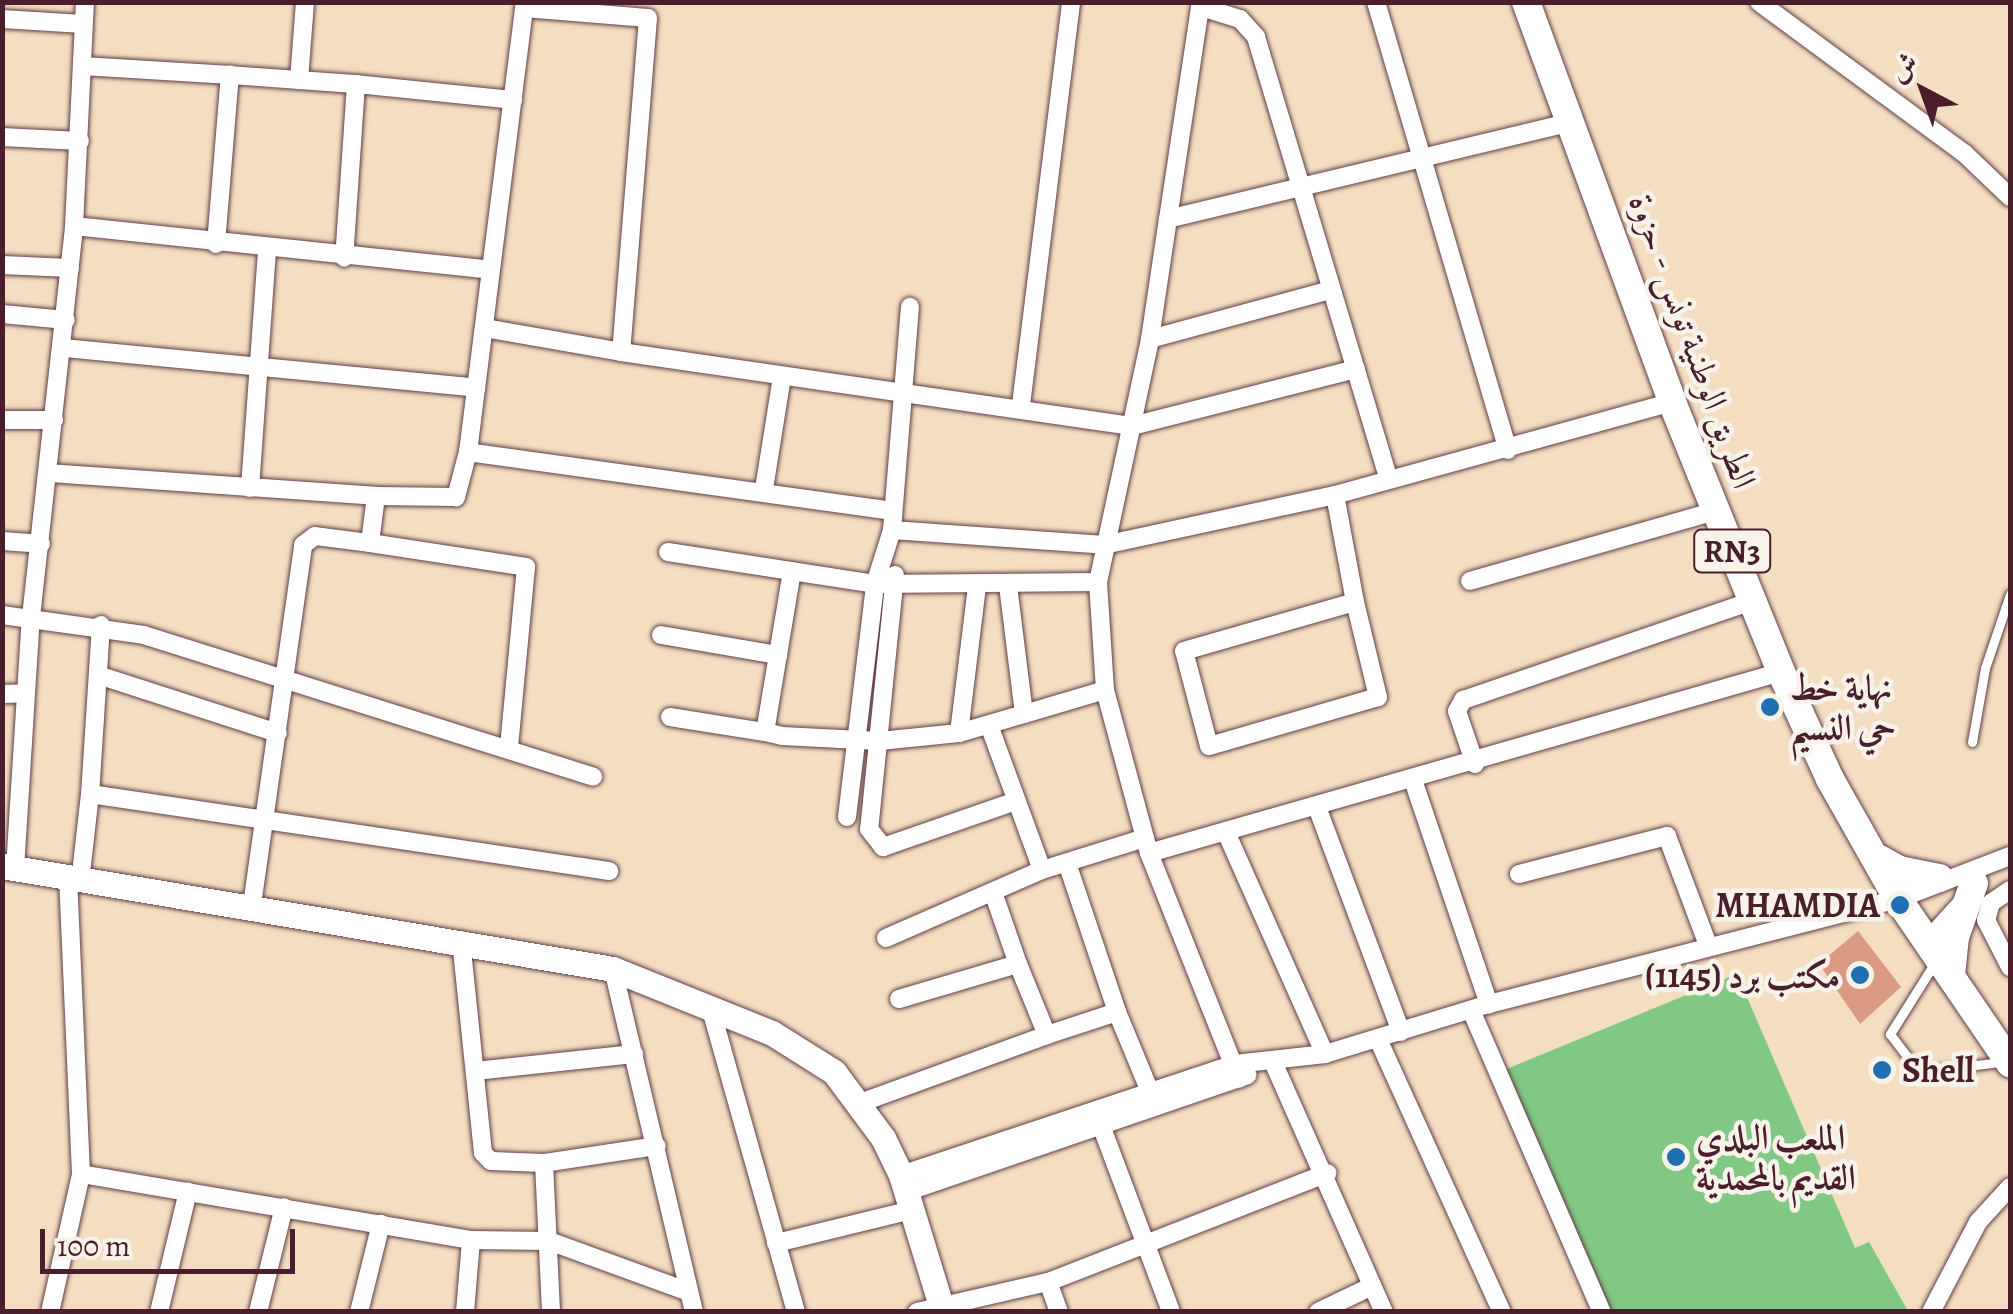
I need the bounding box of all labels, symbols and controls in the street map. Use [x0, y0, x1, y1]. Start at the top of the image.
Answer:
north arrow [1873, 40, 1973, 140]
text: ش [1880, 44, 1926, 91]
street label: الطريق الوطنية تونس - حزوة [1620, 187, 1766, 495]
road number: RN3 [1692, 524, 1772, 578]
place label: نهاية خط حي النسيم [1790, 666, 1896, 748]
marker: نهاية خط حي النسيم [1759, 696, 1781, 718]
place label: MHAMDIA [1715, 884, 1880, 926]
marker: MHAMDIA [1889, 894, 1911, 916]
place label: مكتب برد (1145) [1645, 954, 1840, 996]
marker: مكتب برد (1145) [1849, 964, 1871, 986]
place label: Shell [1902, 1049, 1974, 1091]
marker: Shell [1871, 1059, 1893, 1081]
place label: الملعب البلدي القديم بالمحمدية [1696, 1116, 1856, 1198]
marker: الملعب البلدي القديم بالمحمدية [1665, 1146, 1687, 1168]
scale bar [45, 1209, 300, 1271]
text: 100 m [57, 1226, 130, 1266]

